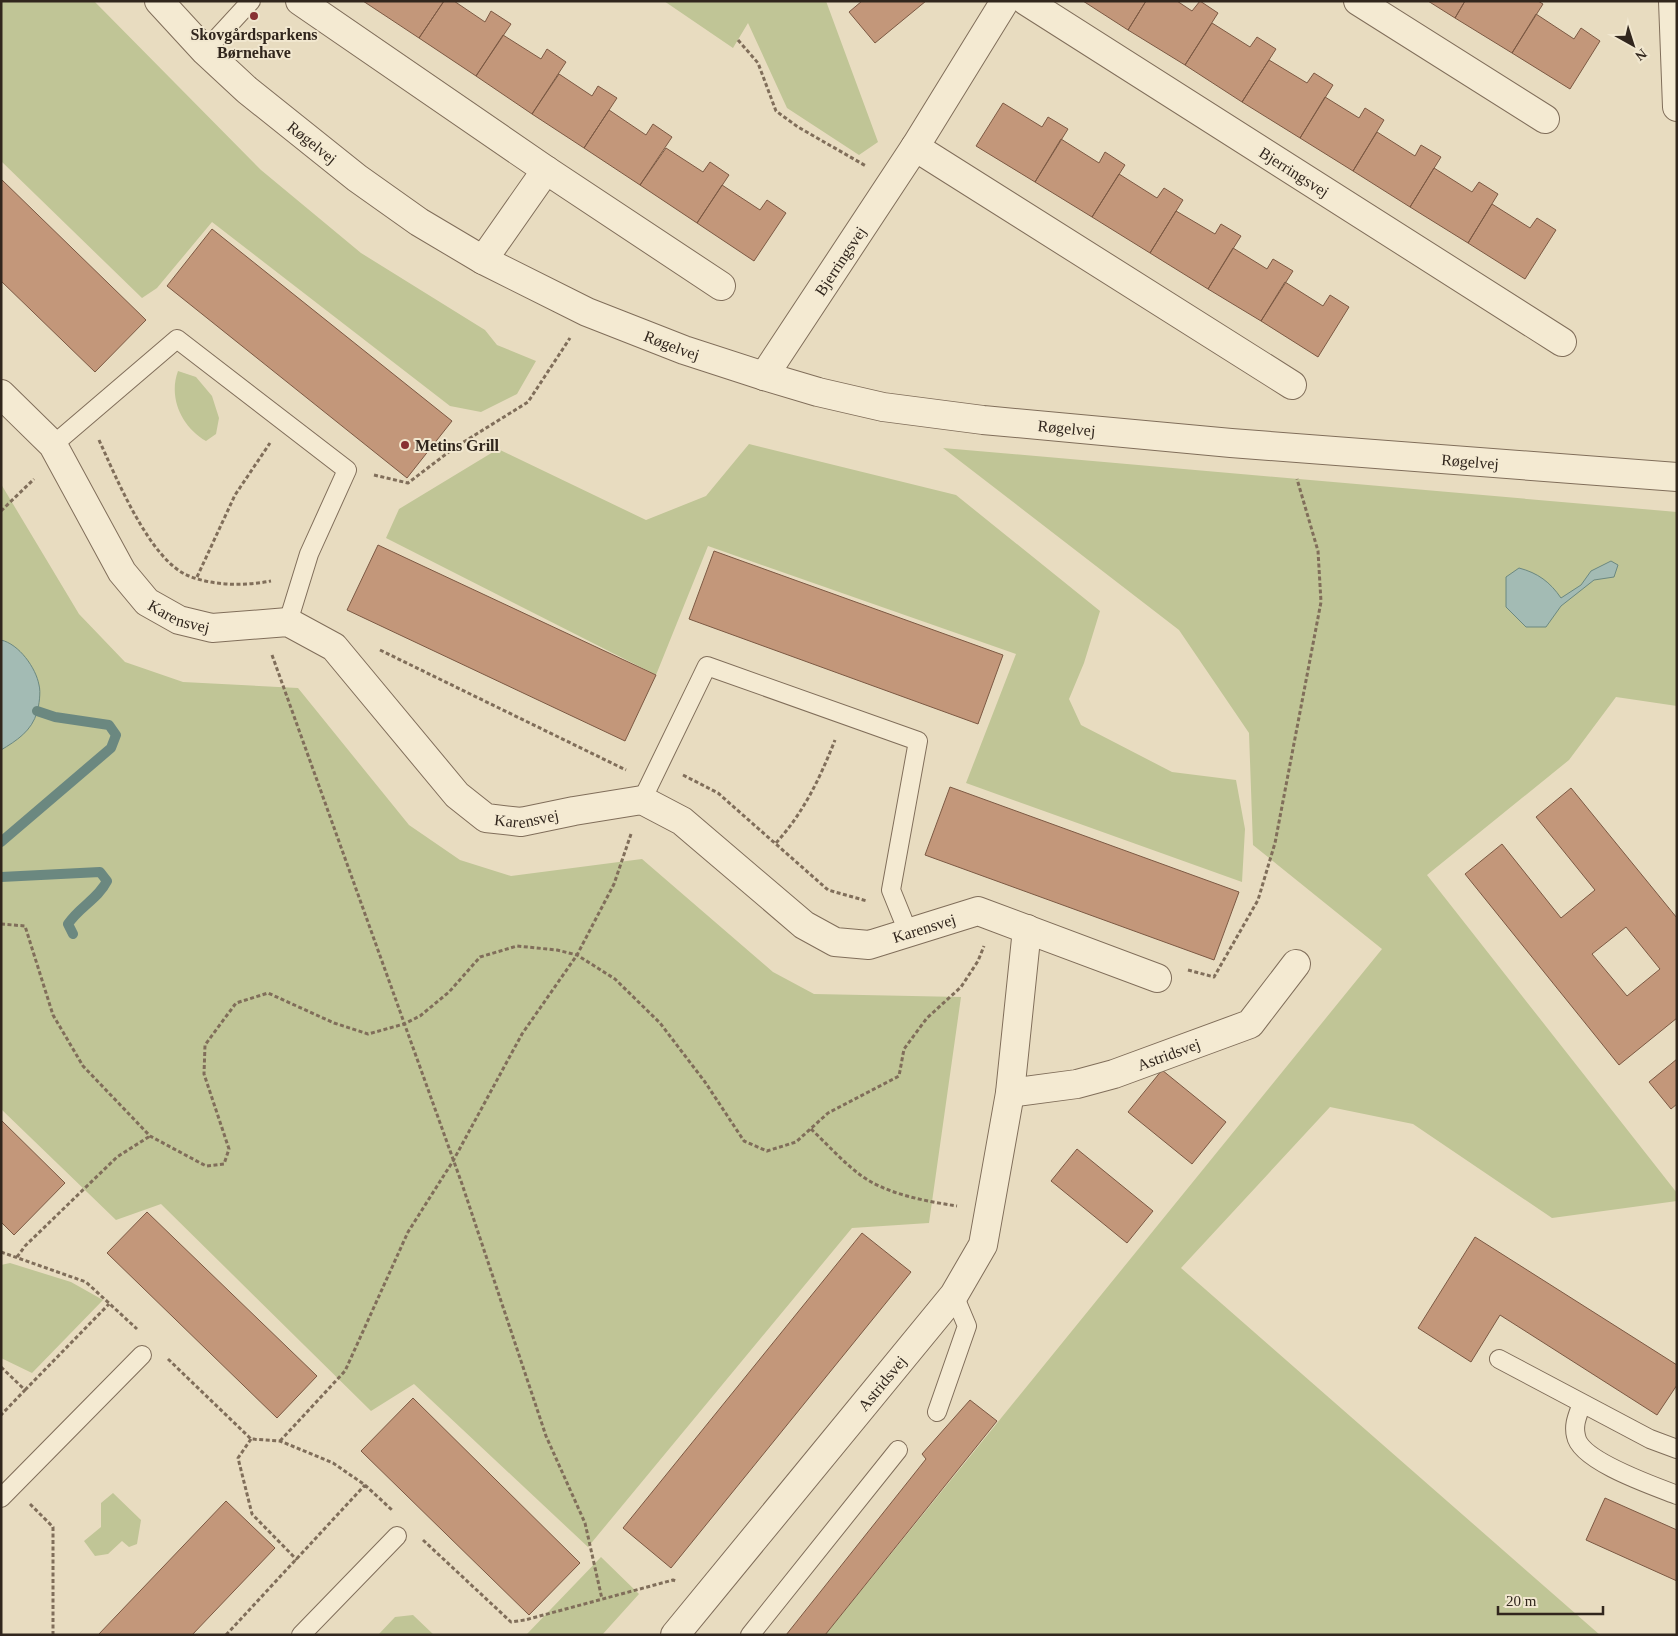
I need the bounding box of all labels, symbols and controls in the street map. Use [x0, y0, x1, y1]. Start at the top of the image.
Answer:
marker: Skovgårdsparkens Børnehave [248, 10, 260, 22]
north arrow [1608, 20, 1658, 70]
place label: Skovgårdsparkens Børnehave [190, 26, 318, 61]
text: N [1632, 46, 1650, 64]
street label: Røgelvej [285, 118, 340, 168]
street label: Bjerringsvej [1256, 143, 1332, 201]
street label: Bjerringsvej [811, 223, 870, 299]
street label: Røgelvej [642, 327, 702, 364]
street label: Røgelvej [1037, 417, 1096, 440]
place label: Metins Grill [415, 437, 500, 454]
marker: Metins Grill [399, 439, 411, 451]
street label: Røgelvej [1441, 451, 1500, 473]
street label: Karensvej [146, 596, 211, 637]
street label: Karensvej [493, 806, 560, 831]
street label: Karensvej [891, 910, 958, 946]
street label: Astridsvej [1135, 1035, 1203, 1073]
street label: Astridsvej [854, 1352, 910, 1414]
scale bar [1498, 1584, 1603, 1616]
text: 20 m [1506, 1593, 1537, 1609]

